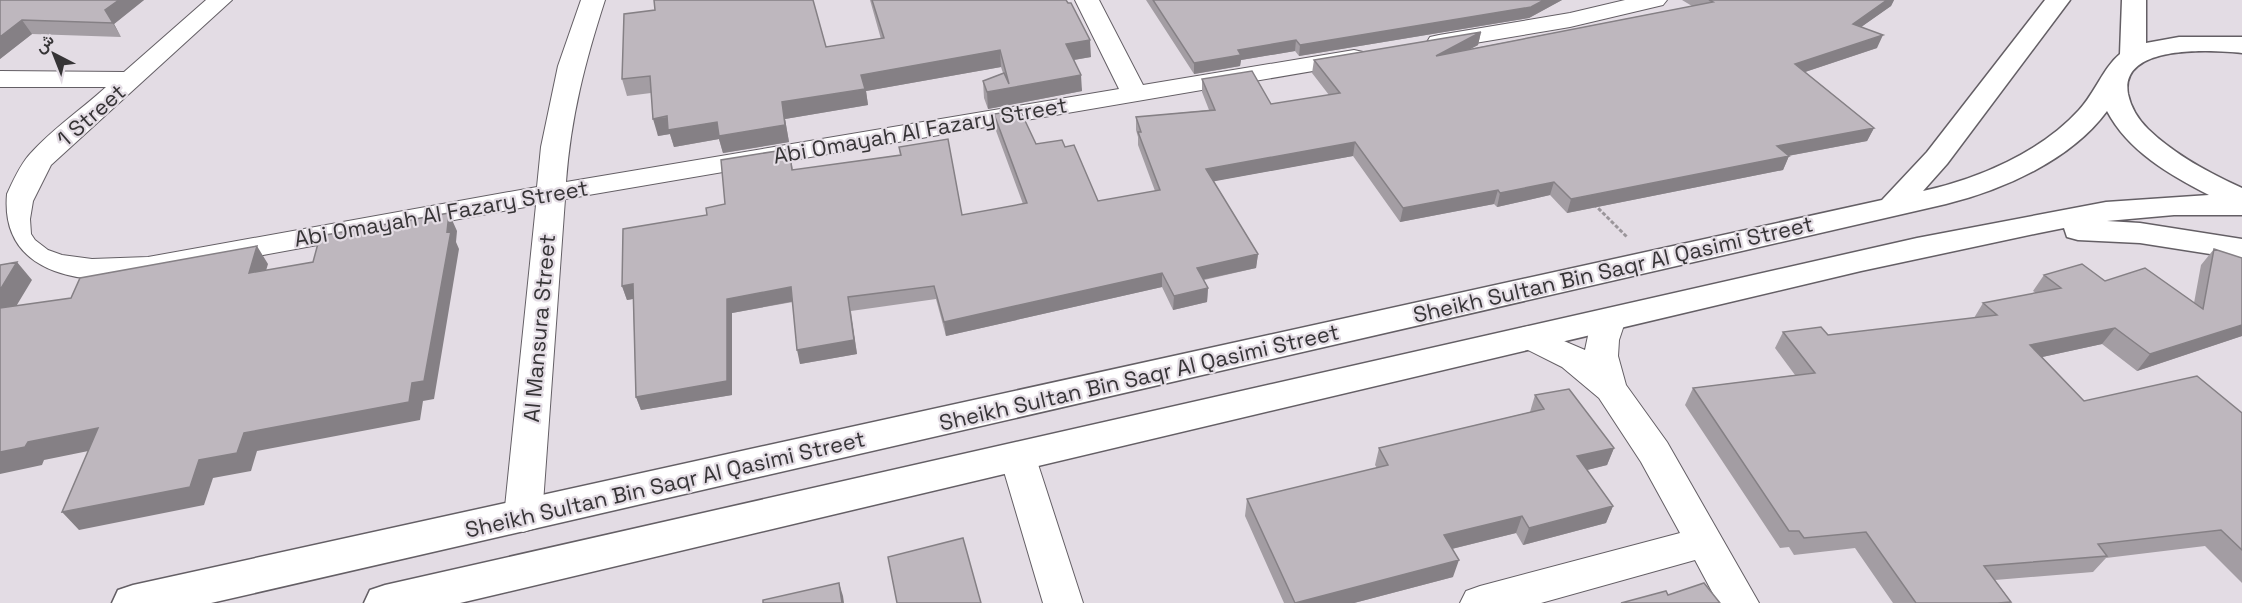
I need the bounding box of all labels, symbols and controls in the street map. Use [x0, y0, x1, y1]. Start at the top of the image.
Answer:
north arrow [24, 24, 84, 84]
text: ش [30, 29, 58, 57]
street label: 1 Street [51, 78, 131, 152]
street label: Abi Omayah Al Fazary Street [771, 90, 1069, 170]
street label: Abi Omayah Al Fazary Street [292, 173, 590, 253]
street label: Sheikh Sultan Bin Saqr Al Qasimi Street [1410, 209, 1816, 329]
street label: Al Mansura Street [517, 233, 561, 423]
street label: Sheikh Sultan Bin Saqr Al Qasimi Street [936, 317, 1342, 437]
street label: Sheikh Sultan Bin Saqr Al Qasimi Street [462, 424, 868, 544]

